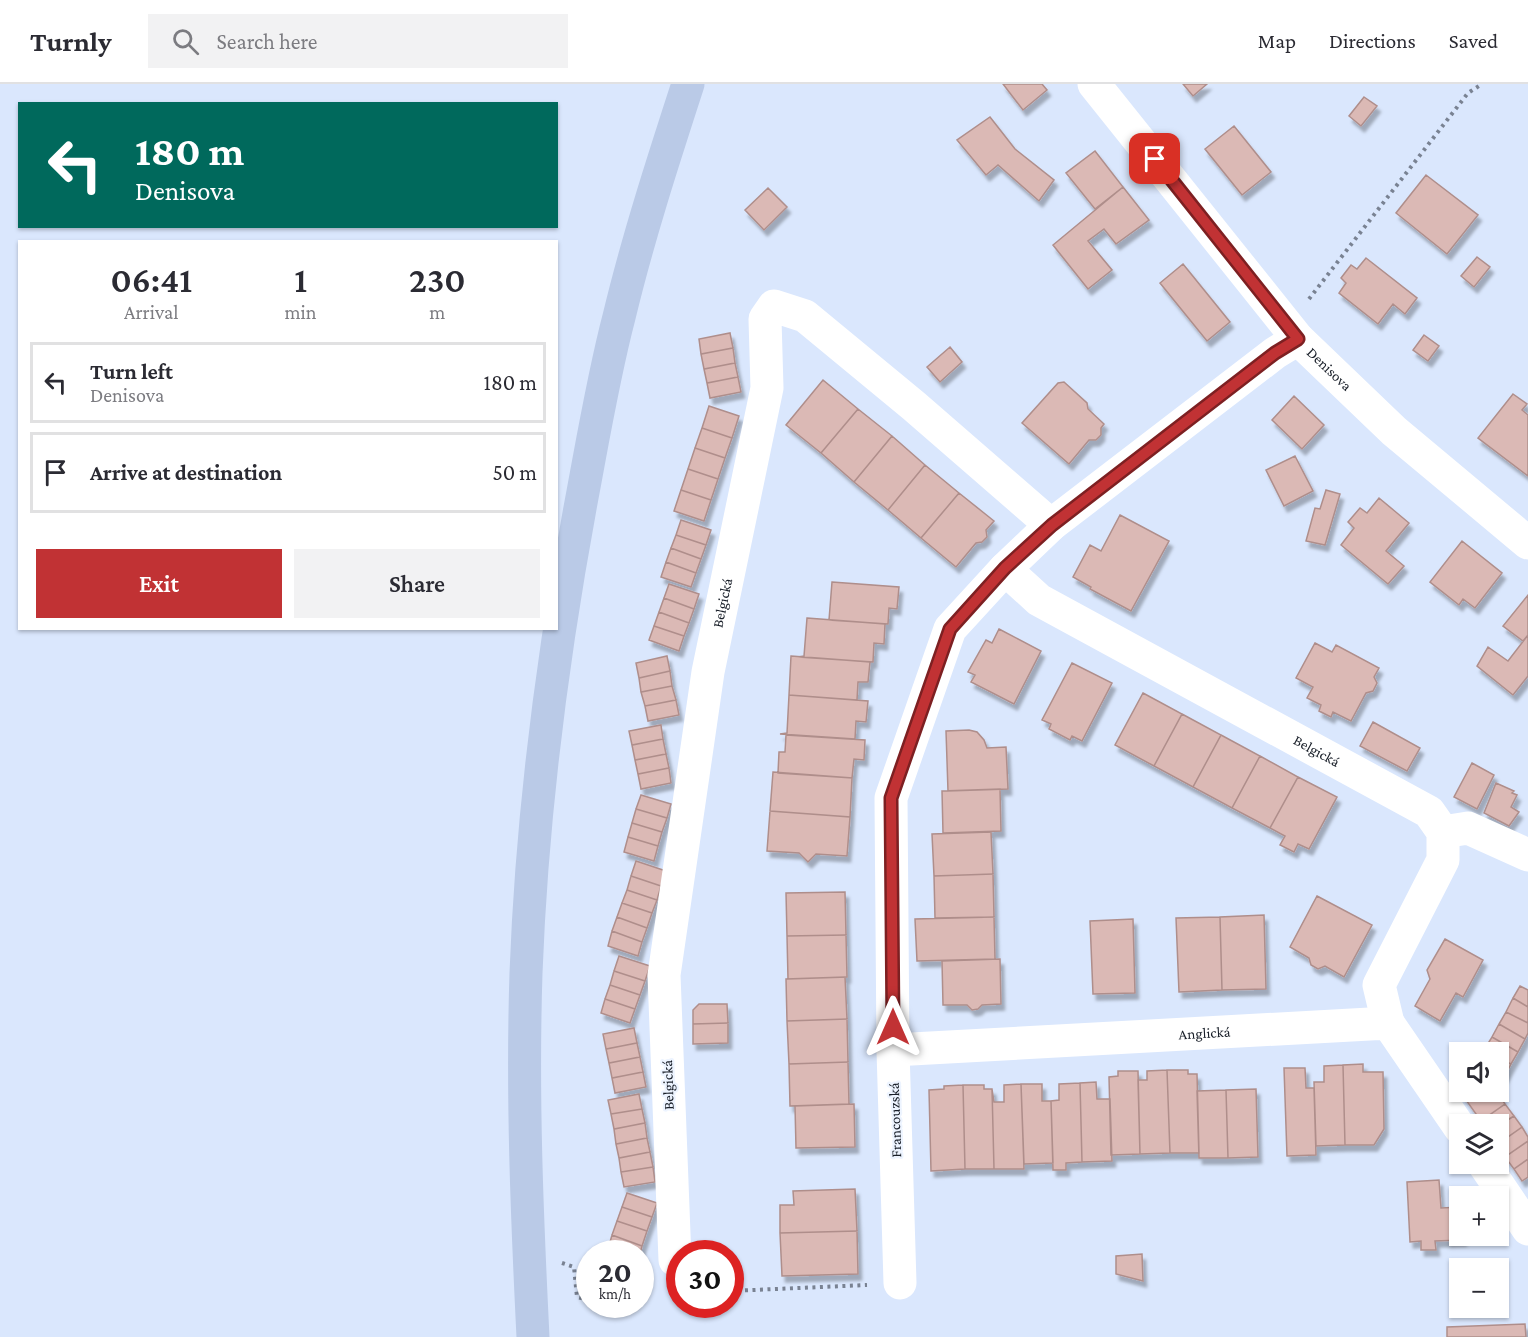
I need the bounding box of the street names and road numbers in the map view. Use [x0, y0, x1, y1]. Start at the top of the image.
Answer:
street label: Denisova [1304, 344, 1355, 394]
street label: Belgická [709, 577, 735, 629]
street label: Belgická [1291, 732, 1343, 770]
street label: Anglická [1178, 1024, 1231, 1043]
street label: Belgická [659, 1060, 678, 1110]
street label: Francouzská [886, 1082, 904, 1158]

